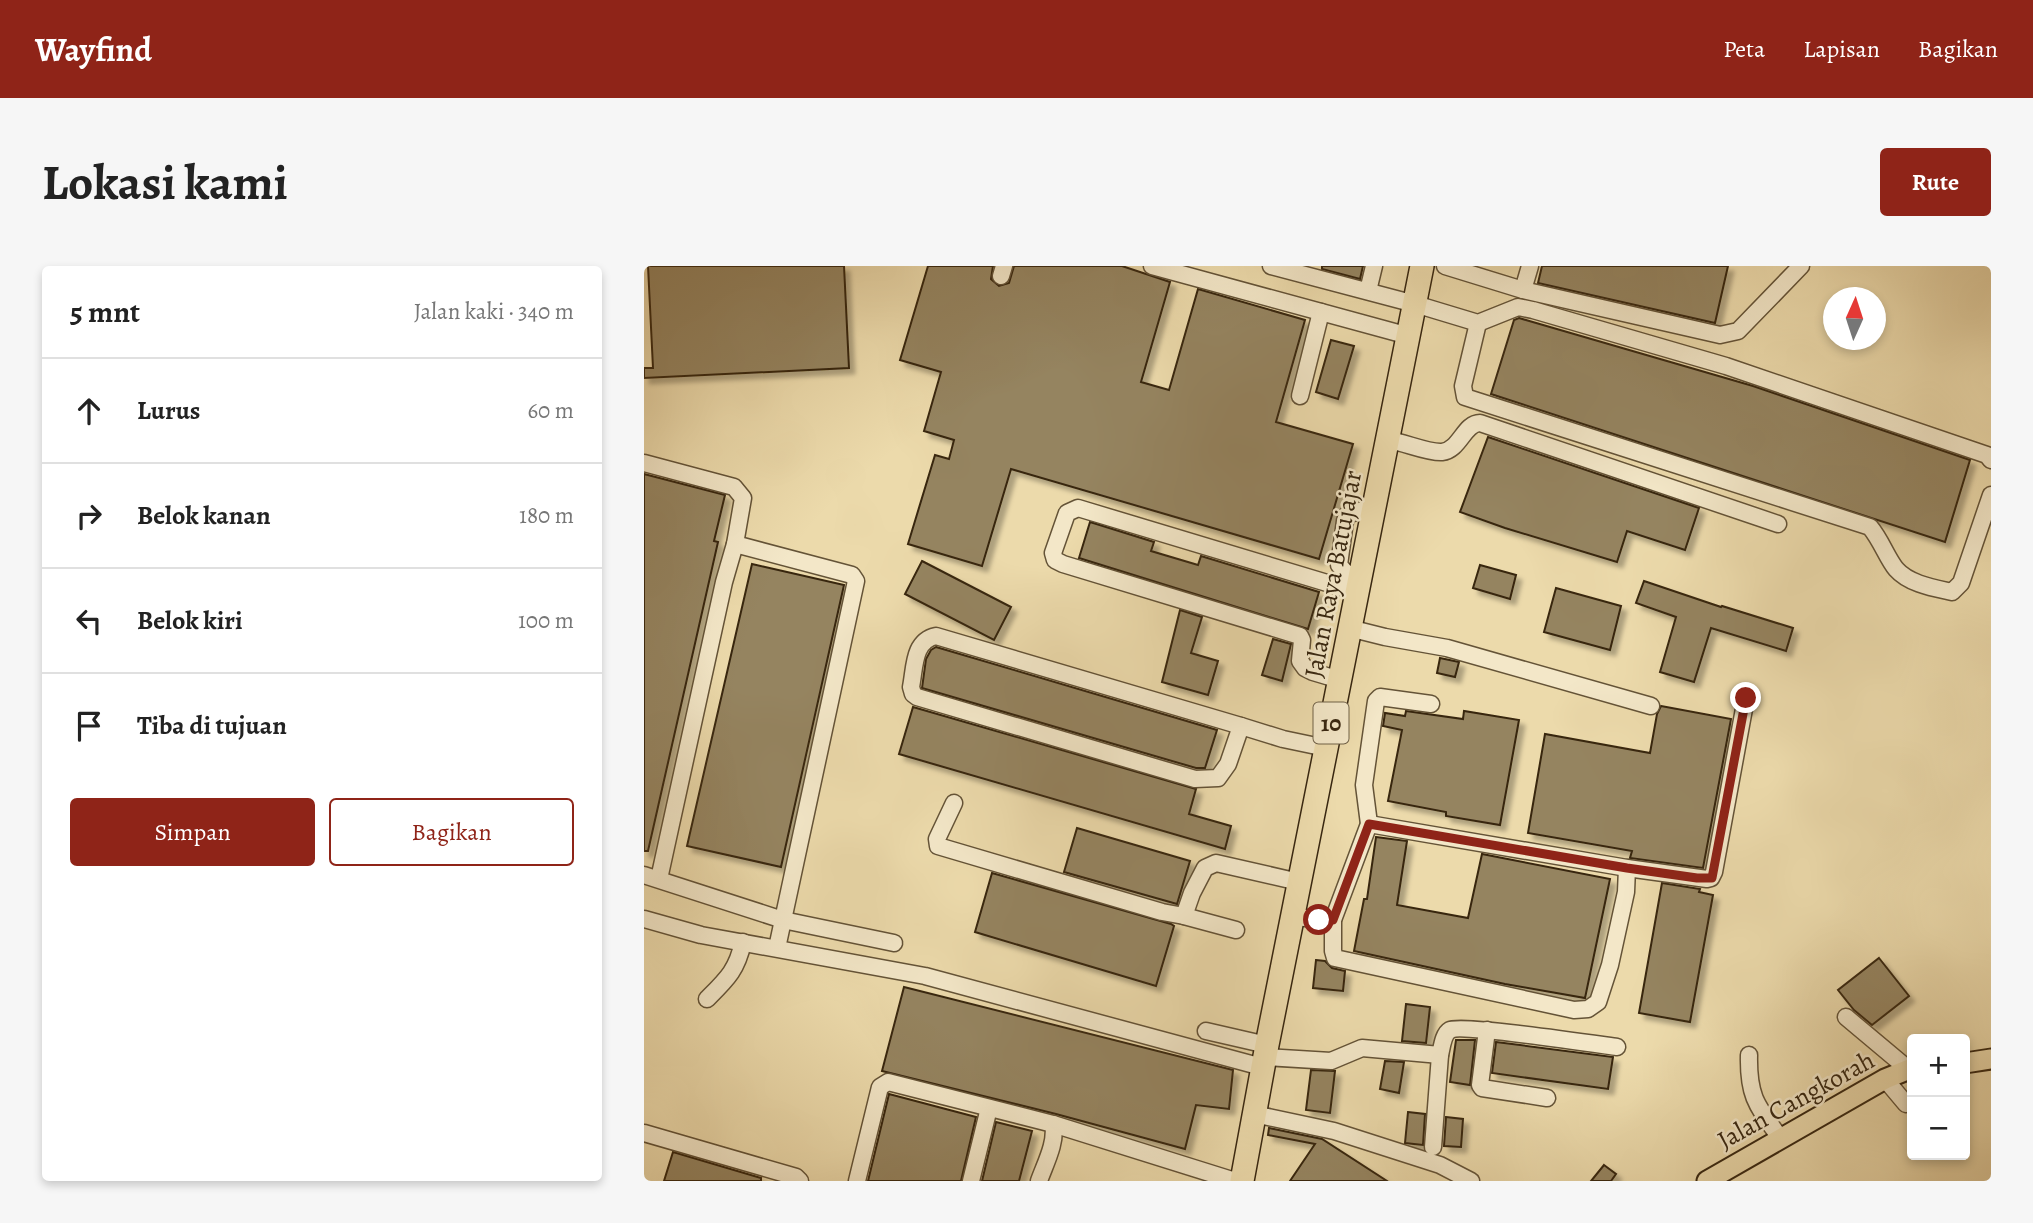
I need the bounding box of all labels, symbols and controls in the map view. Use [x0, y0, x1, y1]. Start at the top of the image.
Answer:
text: Wayfind [35, 27, 152, 72]
text: Peta [1723, 33, 1765, 65]
text: Lapisan [1803, 33, 1880, 65]
text: Bagikan [1918, 33, 1998, 65]
button: Rute [1880, 148, 1991, 216]
text: Lokasi kami [42, 149, 288, 216]
north arrow [1823, 287, 1886, 350]
text: 5 mnt [70, 292, 140, 332]
text: Jalan kaki · 340 m [414, 296, 574, 327]
icon: ahead [70, 392, 108, 430]
text: Lurus [137, 393, 200, 428]
text: 60 m [527, 395, 574, 426]
street label: Jalan Raya Batujajar [1296, 467, 1370, 681]
icon: right [70, 497, 108, 535]
text: Belok kanan [137, 498, 271, 533]
text: 180 m [519, 500, 574, 531]
icon: left [70, 602, 108, 640]
text: Belok kiri [137, 603, 243, 638]
text: 100 m [518, 605, 574, 636]
route end [1730, 682, 1761, 713]
road number: 10 [1314, 702, 1348, 744]
icon: arrive [70, 707, 108, 745]
text: Tiba di tujuan [137, 708, 287, 743]
button: Simpan [70, 798, 315, 866]
button: Bagikan [329, 798, 574, 866]
route start [1303, 904, 1334, 935]
map controls [1907, 1034, 1970, 1160]
button: + [1907, 1034, 1970, 1097]
street label: Jalan Cangkorah [1711, 1042, 1881, 1158]
button: − [1907, 1097, 1970, 1160]

